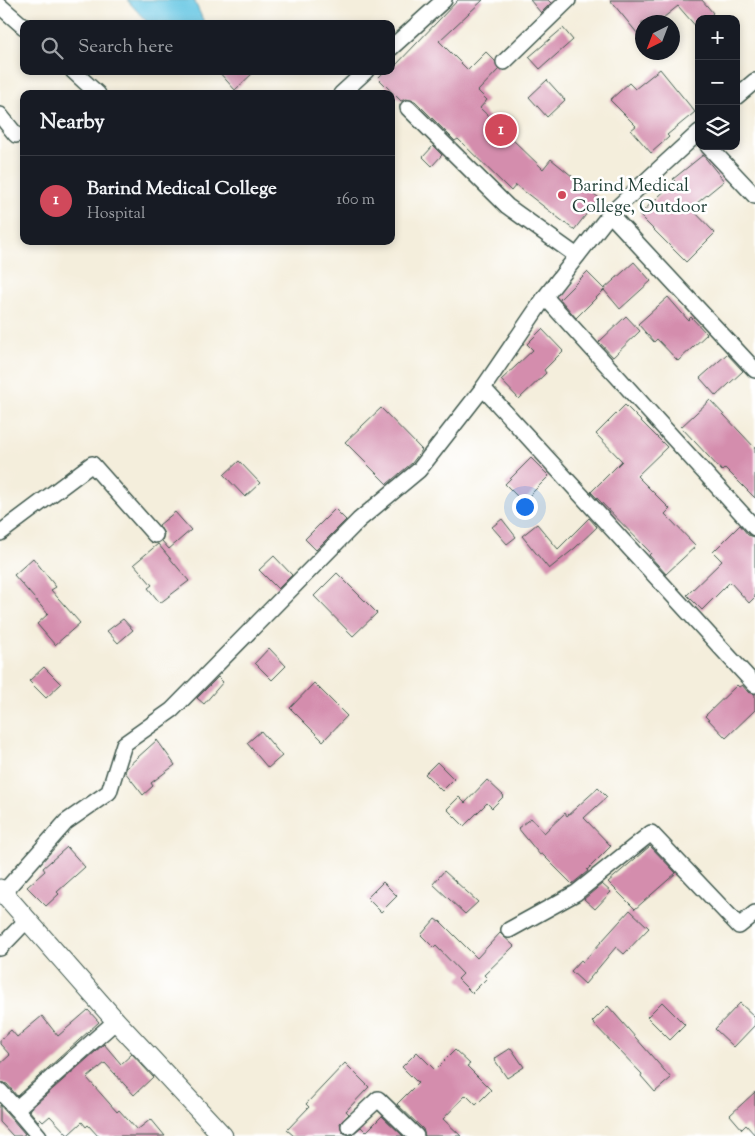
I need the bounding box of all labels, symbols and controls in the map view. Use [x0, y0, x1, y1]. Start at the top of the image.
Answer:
north arrow [635, 15, 680, 60]
map controls [695, 15, 740, 150]
button: + [695, 15, 740, 60]
search box [20, 20, 395, 75]
icon: search [38, 34, 66, 62]
text: Search here [78, 34, 173, 61]
button: − [695, 60, 740, 105]
button: layers [695, 105, 740, 150]
text: Nearby [40, 108, 105, 138]
pin: 1 [485, 111, 517, 149]
place label: Barind Medical College, Outdoor [572, 174, 708, 221]
text: Barind Medical College [87, 176, 277, 203]
text: 1 [53, 189, 59, 212]
text: 160 m [337, 189, 375, 212]
marker: Barind Medical College, Outdoor [556, 189, 568, 201]
text: Hospital [87, 203, 145, 226]
your location [512, 494, 538, 520]

